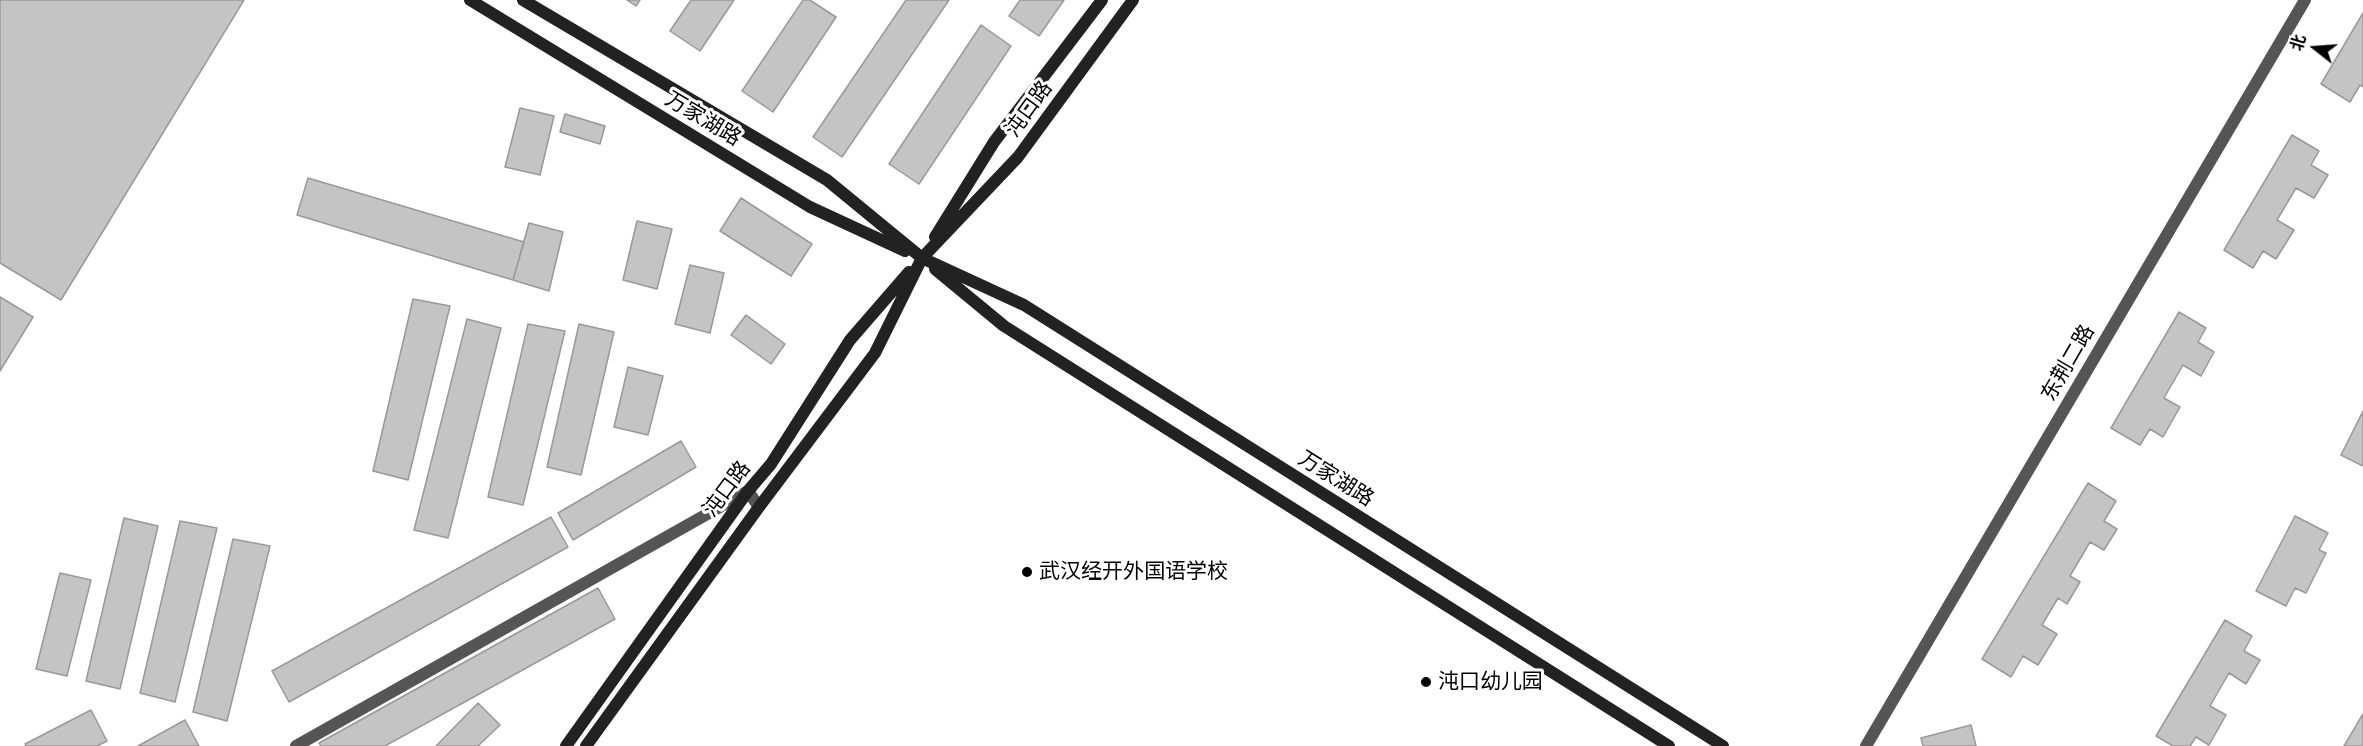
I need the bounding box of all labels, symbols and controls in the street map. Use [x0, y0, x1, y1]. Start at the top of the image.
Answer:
north arrow [2285, 18, 2345, 78]
text: 北 [2286, 32, 2310, 53]
street label: 沌口路 [1000, 76, 1058, 142]
street label: 万家湖路 [661, 87, 745, 151]
street label: 东荆二路 [2036, 320, 2100, 406]
street label: 万家湖路 [1294, 446, 1378, 512]
street label: 沌口路 [698, 456, 756, 522]
place label: 武汉经开外国语学校 [1039, 559, 1228, 585]
marker: 武汉经开外国语学校 [1020, 565, 1034, 579]
place label: 沌口幼儿园 [1438, 669, 1543, 695]
marker: 沌口幼儿园 [1419, 675, 1433, 689]

